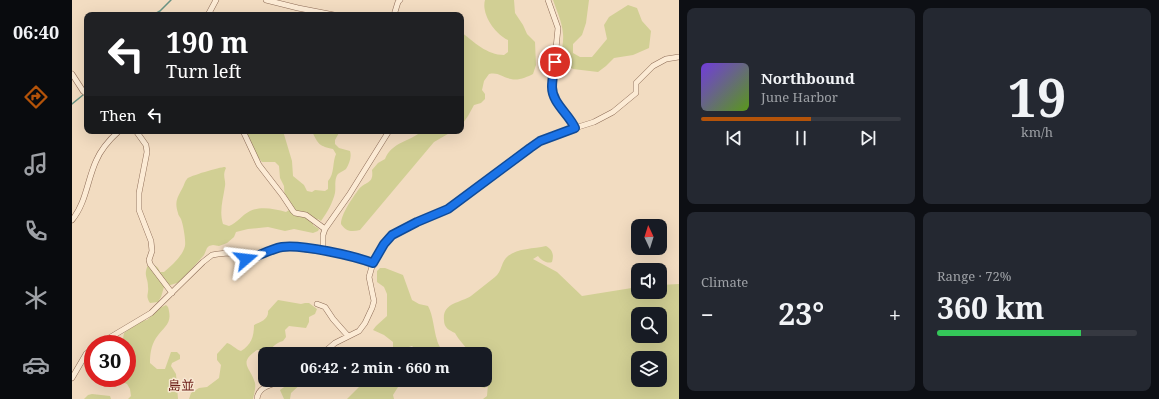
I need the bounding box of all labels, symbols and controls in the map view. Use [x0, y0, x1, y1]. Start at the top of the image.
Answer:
text: 06:40 [13, 20, 59, 44]
text: 190 m [166, 23, 248, 61]
icon: left [100, 28, 152, 80]
pin [538, 45, 572, 79]
icon: arrive [544, 51, 566, 73]
text: Turn left [166, 59, 241, 83]
text: 19 [1008, 61, 1066, 132]
text: Northbound [761, 68, 855, 88]
icon: directions [22, 83, 50, 111]
text: June Harbor [761, 88, 838, 106]
icon: left [144, 104, 166, 126]
text: Then [100, 105, 136, 125]
text: km/h [1021, 123, 1053, 141]
icon: previous [723, 127, 745, 149]
icon: pause [790, 127, 812, 149]
icon: next [857, 127, 879, 149]
icon: music [22, 150, 50, 178]
icon: phone [22, 217, 50, 245]
north arrow [631, 219, 667, 255]
map controls [631, 219, 667, 387]
position arrow [225, 238, 267, 280]
button: sound [631, 263, 667, 299]
text: Range · 72% [937, 267, 1011, 285]
text: Climate [701, 273, 748, 291]
icon: climate [22, 284, 50, 312]
text: 360 km [937, 287, 1044, 328]
text: 23° [778, 293, 824, 334]
text: − [701, 299, 714, 329]
text: + [889, 299, 901, 329]
button: search [631, 307, 667, 343]
speed limit sign: 30 [84, 335, 136, 387]
icon: car [22, 351, 50, 379]
button: layers [631, 351, 667, 387]
text: 06:42 · 2 min · 660 m [300, 357, 450, 377]
district label: 島並 [168, 376, 194, 394]

